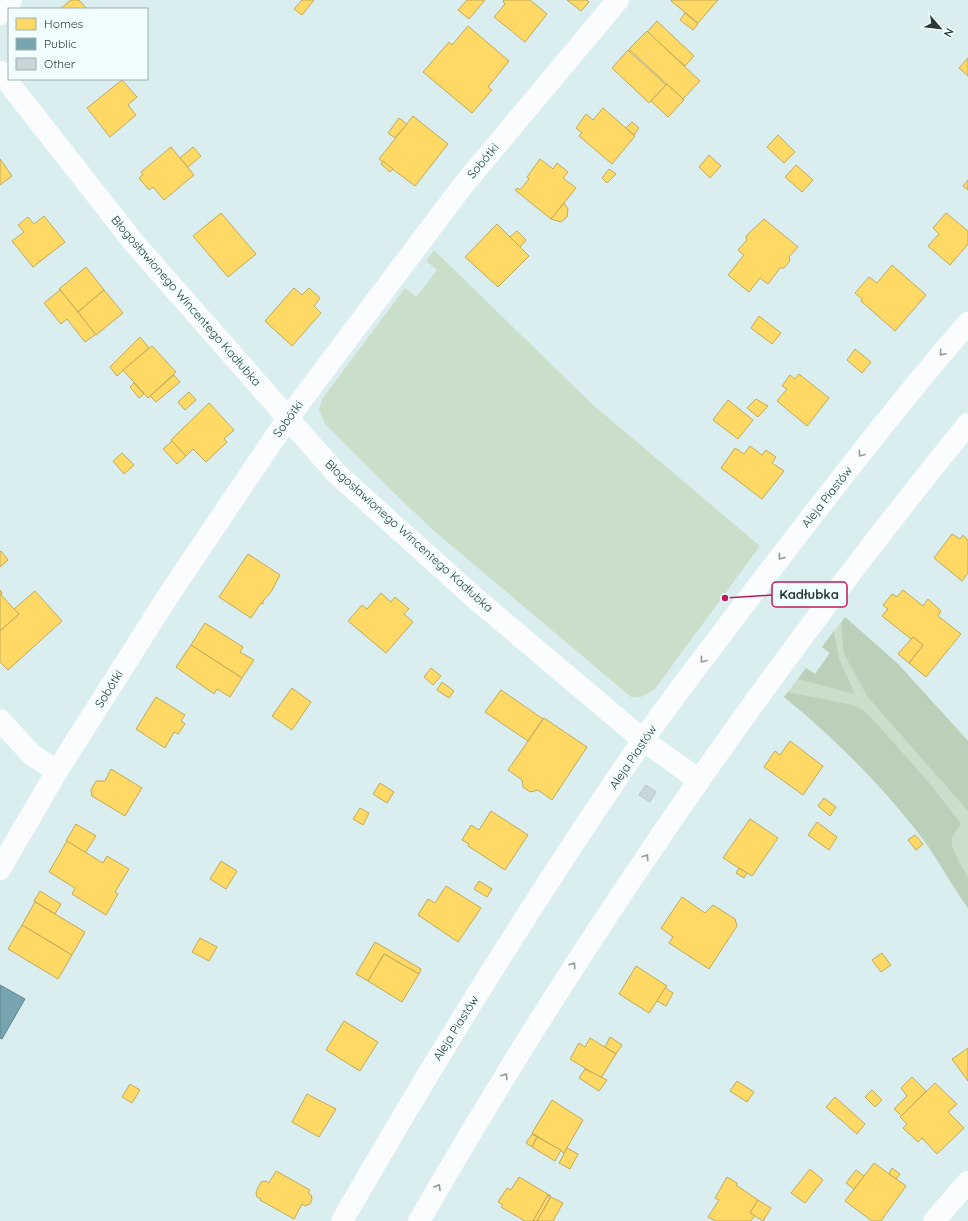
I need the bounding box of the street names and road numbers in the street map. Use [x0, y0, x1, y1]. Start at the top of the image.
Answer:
street label: Sobótki [464, 140, 502, 181]
street label: Błogosławionego Wincentego Kadłubka [108, 212, 264, 389]
street label: Sobótki [269, 397, 306, 440]
street label: Błogosławionego Wincentego Kadłubka [322, 456, 496, 615]
street label: Aleja Piastów [798, 463, 855, 530]
street label: Sobótki [91, 667, 126, 710]
street label: Aleja Piastów [606, 722, 659, 792]
street label: Aleja Piastów [430, 992, 482, 1063]

